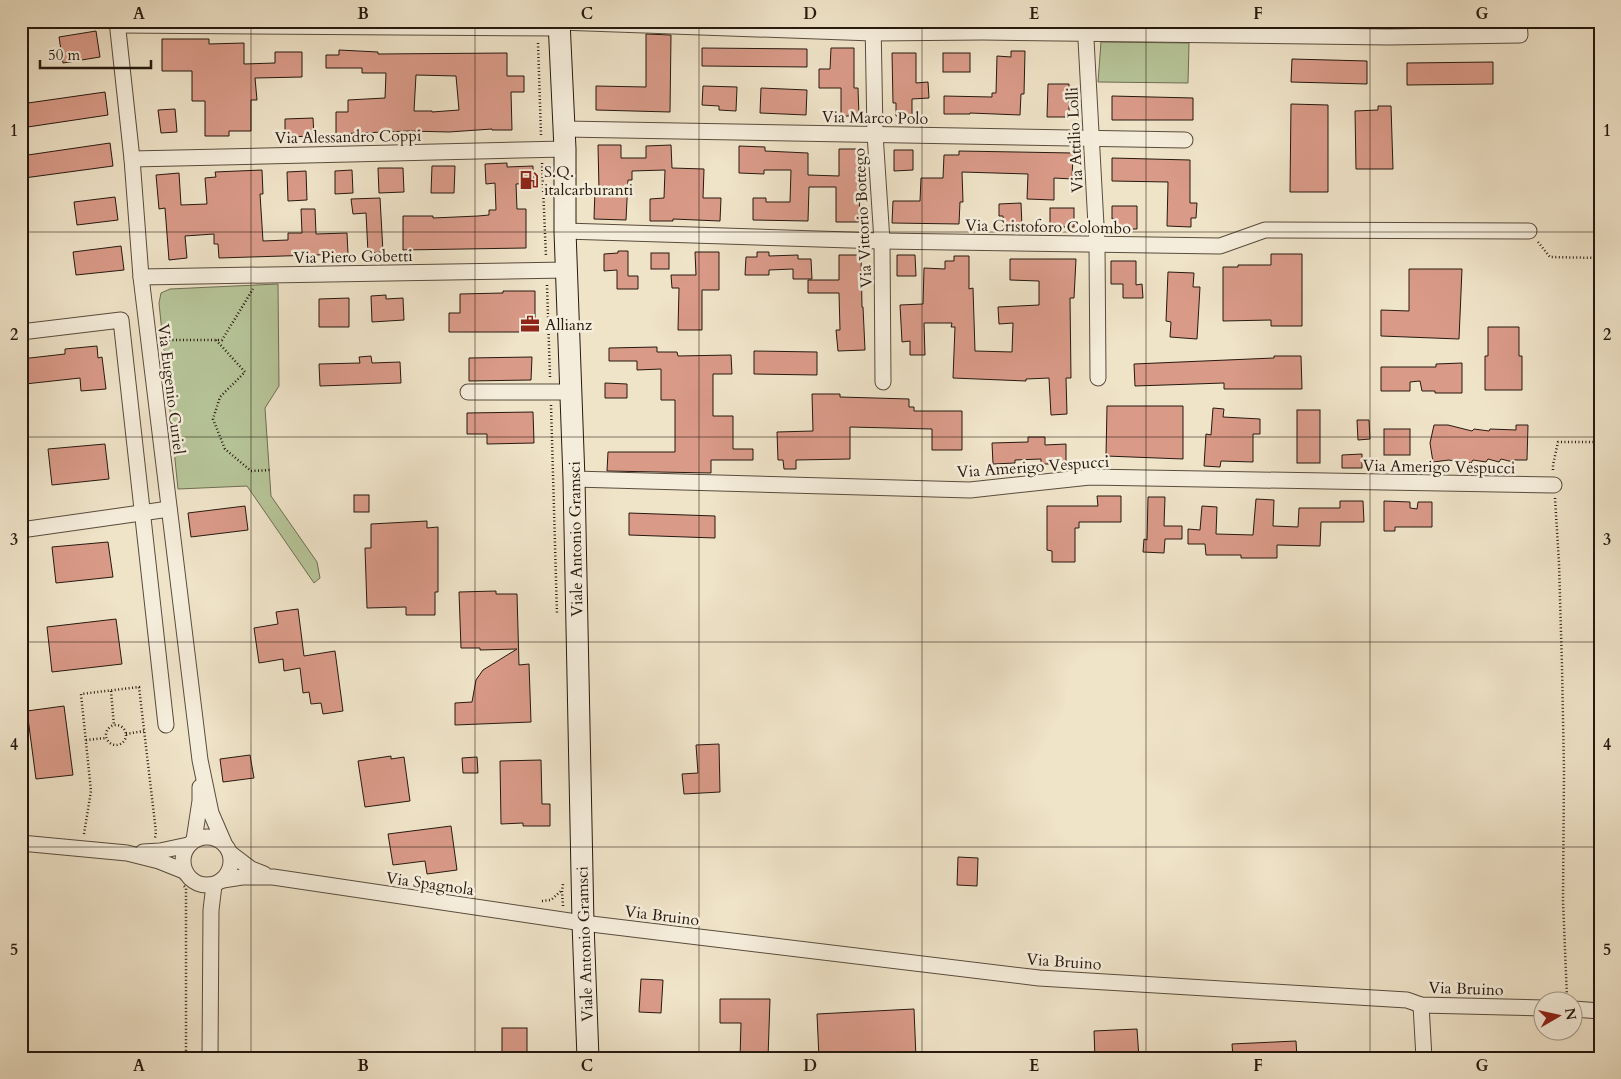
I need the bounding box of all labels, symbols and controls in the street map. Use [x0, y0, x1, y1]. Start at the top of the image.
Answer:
text: A [133, 3, 145, 25]
text: B [357, 3, 369, 25]
text: C [581, 3, 593, 25]
text: D [803, 3, 817, 25]
text: E [1029, 3, 1039, 25]
text: F [1253, 3, 1263, 25]
text: G [1475, 3, 1489, 25]
scale bar [40, 38, 151, 70]
text: 50 m [48, 45, 80, 65]
street label: Via Attilio Lolli [1061, 86, 1089, 193]
street label: Via Marco Polo [822, 106, 929, 130]
text: 1 [10, 120, 18, 142]
text: 1 [1603, 120, 1611, 142]
street label: Via Alessandro Coppi [275, 125, 422, 149]
street label: Via Vittorio Bottego [848, 147, 878, 289]
place label: S.Q. italcarburanti [544, 161, 634, 201]
fuel station icon: S.Q. italcarburanti [518, 169, 540, 191]
street label: Via Cristoforo Colombo [965, 215, 1131, 239]
street label: Via Piero Gobetti [293, 245, 413, 269]
office icon: Allianz [519, 313, 541, 335]
place label: Allianz [545, 314, 592, 336]
street label: Via Eugenio Curiel [152, 322, 190, 456]
text: 2 [10, 324, 18, 346]
text: 2 [1603, 324, 1611, 346]
street label: Via Amerigo Vespucci [956, 451, 1110, 483]
street label: Via Amerigo Vespucci [1362, 455, 1516, 479]
street label: Viale Antonio Gramsci [564, 460, 588, 617]
text: 3 [10, 529, 18, 551]
text: 3 [1603, 529, 1611, 551]
text: 4 [10, 734, 18, 756]
text: 4 [1603, 734, 1611, 756]
street label: Viale Antonio Gramsci [571, 865, 599, 1022]
street label: Via Spagnola [384, 867, 475, 901]
street label: Via Bruino [623, 900, 701, 932]
text: 5 [10, 939, 18, 961]
text: 5 [1603, 939, 1611, 961]
street label: Via Bruino [1026, 948, 1103, 976]
street label: Via Bruino [1428, 977, 1504, 1001]
north arrow [1534, 992, 1584, 1042]
text: N [1560, 1007, 1581, 1022]
text: A [133, 1055, 145, 1077]
text: B [357, 1055, 369, 1077]
text: C [581, 1055, 593, 1077]
text: D [803, 1055, 817, 1077]
text: E [1029, 1055, 1039, 1077]
text: F [1253, 1055, 1263, 1077]
text: G [1475, 1055, 1489, 1077]

